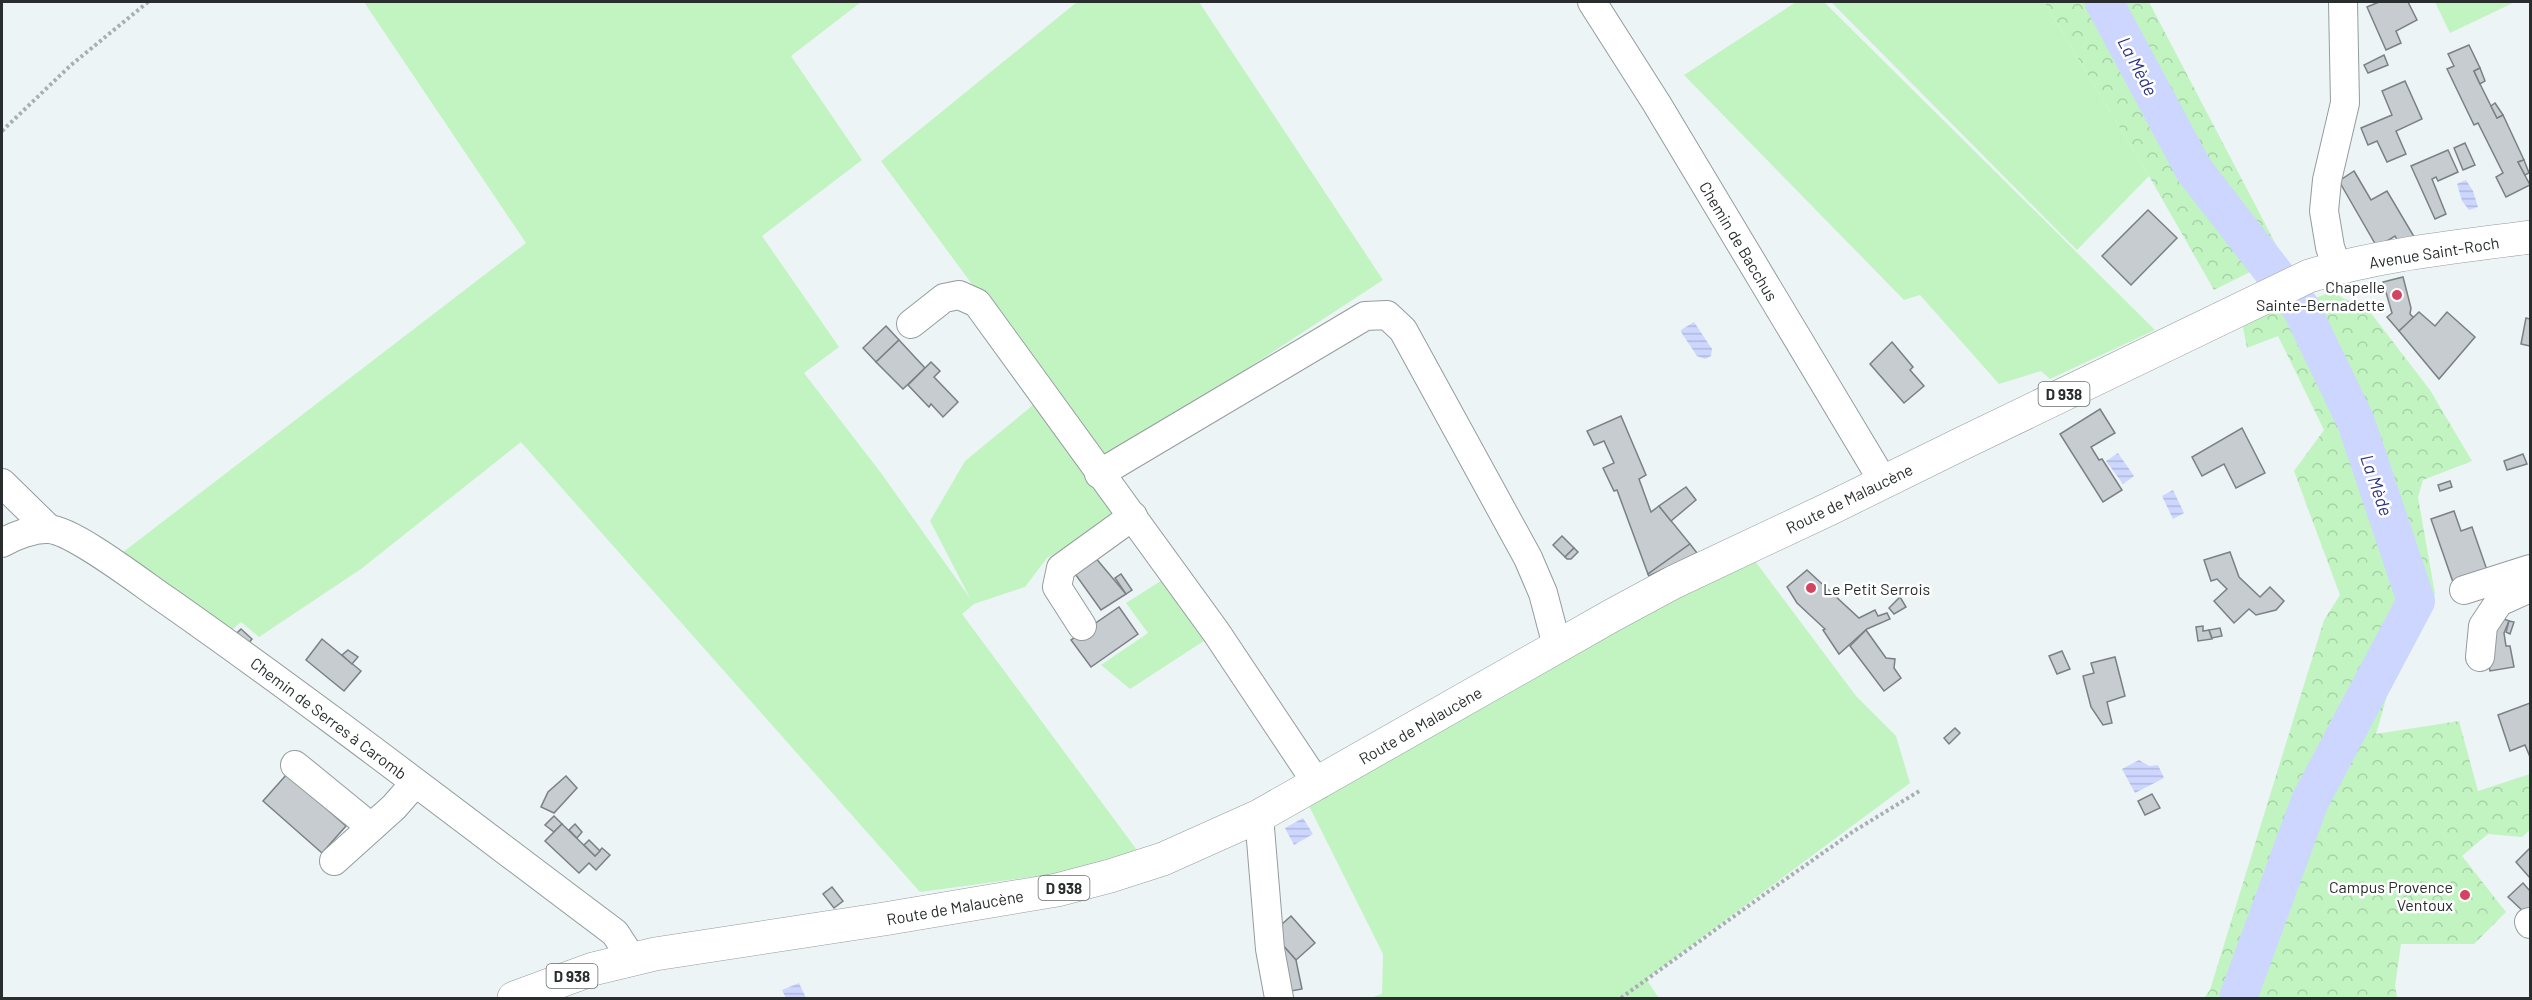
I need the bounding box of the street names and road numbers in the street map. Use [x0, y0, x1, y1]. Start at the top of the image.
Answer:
street label: Chemin de Bacchus [1696, 178, 1782, 304]
street label: Avenue Saint-Roch [2368, 232, 2500, 272]
road number: D 938 [2038, 382, 2090, 406]
street label: Route de Malaucène [1782, 459, 1916, 537]
street label: Chemin de Serres à Caromb [247, 653, 411, 783]
street label: Route de Malaucène [1355, 682, 1485, 768]
road number: D 938 [1038, 876, 1090, 900]
street label: Route de Malaucène [885, 886, 1025, 928]
road number: D 938 [546, 964, 598, 988]

